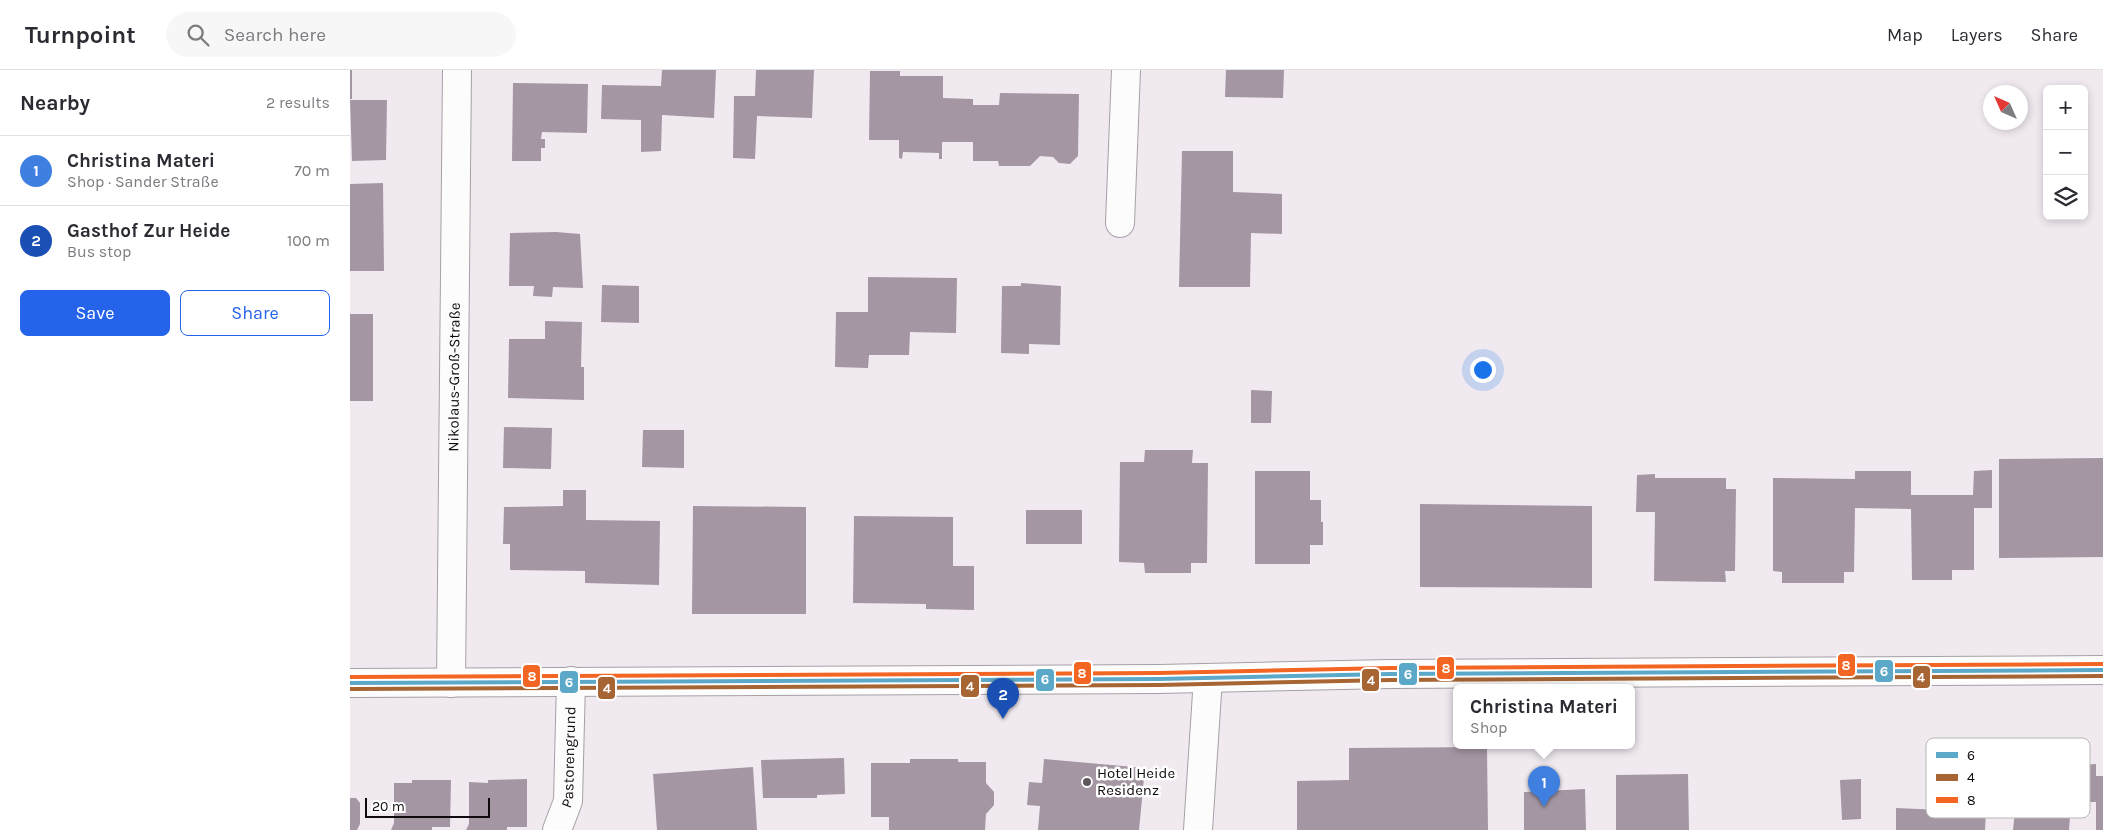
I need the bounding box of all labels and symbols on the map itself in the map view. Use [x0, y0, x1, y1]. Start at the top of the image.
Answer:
north arrow [1983, 85, 2028, 130]
street label: Nikolaus-Groß-Straße [444, 302, 464, 452]
your location [1470, 357, 1496, 383]
line badge: 8 [1837, 653, 1856, 677]
line badge: 8 [1436, 656, 1455, 680]
text: 8 [1841, 657, 1851, 674]
line badge: 6 [1874, 659, 1894, 683]
text: 8 [1441, 660, 1451, 677]
line badge: 8 [1073, 661, 1092, 685]
line badge: 6 [1398, 662, 1418, 686]
text: 6 [1880, 663, 1888, 680]
line badge: 8 [522, 664, 541, 688]
text: 8 [1077, 665, 1087, 682]
line badge: 4 [1912, 665, 1931, 689]
text: 6 [1404, 666, 1412, 683]
text: 8 [527, 668, 537, 685]
line badge: 6 [1035, 668, 1055, 692]
line badge: 4 [1361, 668, 1380, 692]
text: 4 [1917, 669, 1926, 686]
line badge: 6 [559, 670, 579, 694]
text: 6 [1041, 671, 1049, 688]
text: 4 [1367, 672, 1376, 689]
text: 6 [565, 674, 573, 691]
line badge: 4 [960, 674, 980, 698]
line badge: 4 [597, 676, 616, 700]
text: 4 [966, 678, 975, 695]
pin: 2 [987, 678, 1019, 719]
text: 4 [603, 680, 612, 697]
street label: Pastorengrund [557, 706, 579, 811]
legend [1926, 738, 2090, 818]
text: 6 [1967, 747, 1975, 764]
place label: Hotel Heide Residenz [1097, 764, 1175, 799]
pin: 1 [1528, 766, 1560, 807]
text: 4 [1967, 769, 1975, 786]
marker: Hotel Heide Residenz [1081, 776, 1093, 788]
text: 8 [1967, 792, 1976, 809]
scale bar [365, 795, 490, 818]

